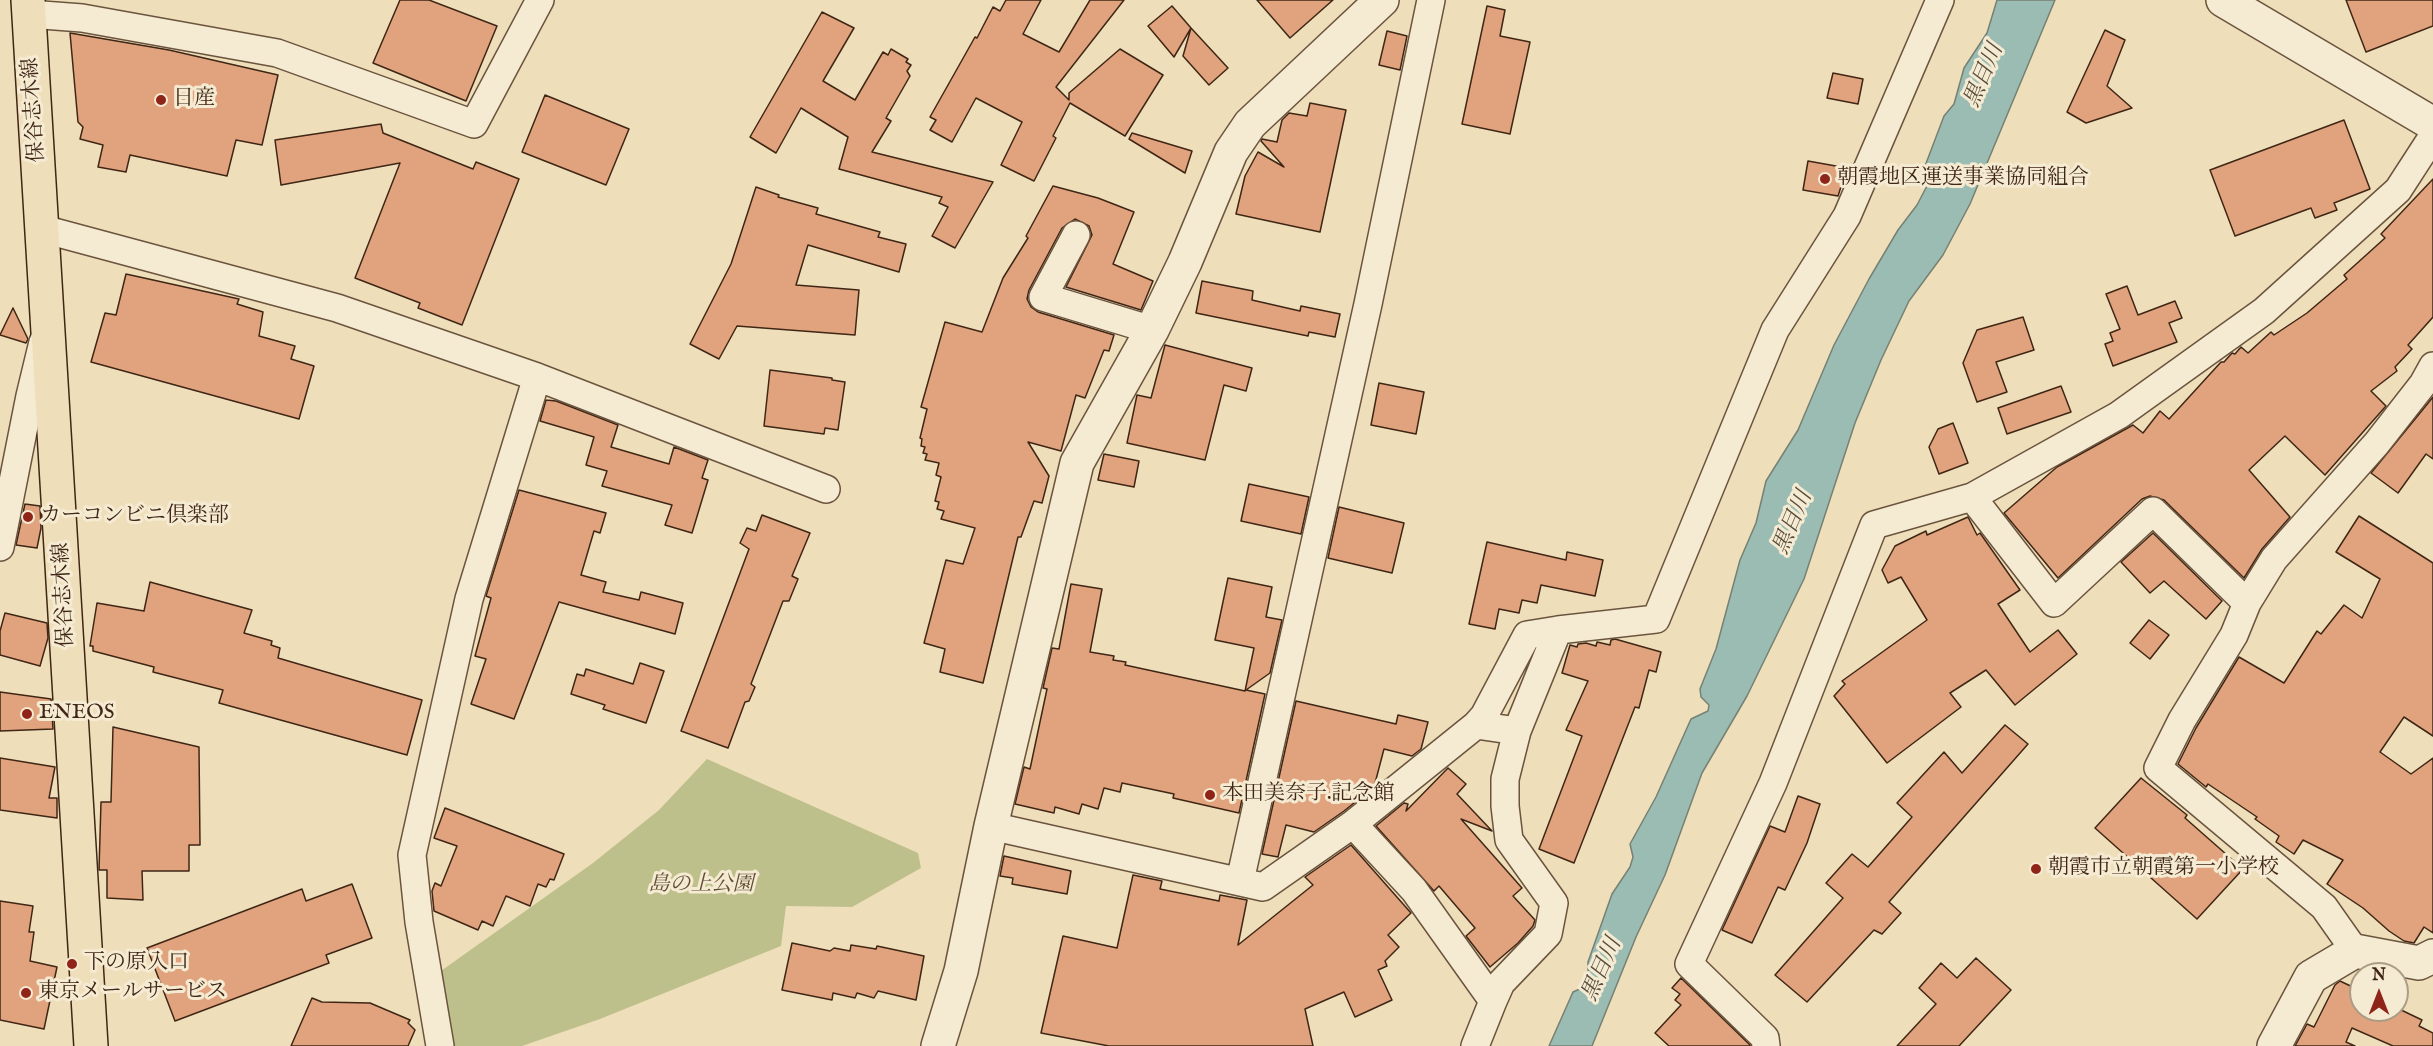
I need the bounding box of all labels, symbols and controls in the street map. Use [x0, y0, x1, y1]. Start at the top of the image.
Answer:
water label: 黒目川 [1960, 40, 2010, 112]
street label: 保谷志木線 [19, 57, 51, 163]
place label: 日産 [173, 87, 215, 113]
marker: 日産 [154, 93, 168, 107]
place label: 朝霞地区運送事業協同組合 [1837, 166, 2089, 192]
marker: 朝霞地区運送事業協同組合 [1818, 172, 1832, 186]
water label: 黒目川 [1769, 487, 1819, 559]
place label: カーコンビニ倶楽部 [40, 504, 229, 530]
marker: カーコンビニ倶楽部 [21, 510, 35, 524]
street label: 保谷志木線 [50, 542, 80, 648]
place label: ENEOS [39, 701, 114, 727]
marker: ENEOS [20, 707, 34, 721]
place label: 本田美奈子.記念館 [1222, 782, 1395, 808]
marker: 本田美奈子.記念館 [1203, 788, 1217, 802]
place label: 朝霞市立朝霞第一小学校 [2048, 856, 2279, 882]
marker: 朝霞市立朝霞第一小学校 [2029, 862, 2043, 876]
park label: 島の上公園 [649, 873, 753, 899]
water label: 黒目川 [1578, 934, 1628, 1006]
place label: 下の原入口 [84, 951, 189, 977]
marker: 下の原入口 [65, 957, 79, 971]
north arrow [2349, 962, 2409, 1022]
text: N [2372, 966, 2386, 986]
place label: 東京メールサービス [38, 980, 227, 1006]
marker: 東京メールサービス [19, 986, 33, 1000]

